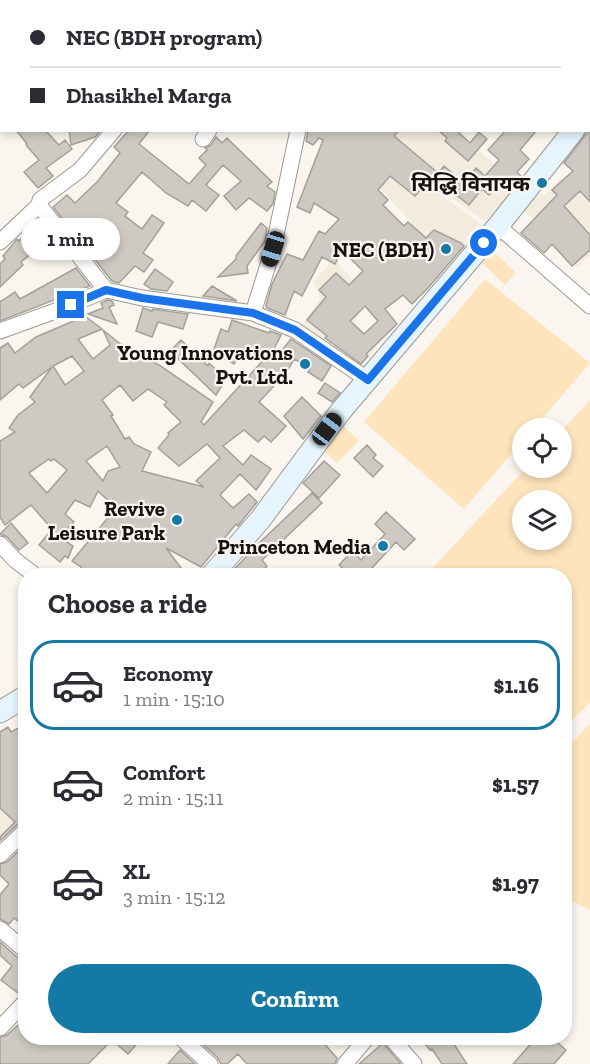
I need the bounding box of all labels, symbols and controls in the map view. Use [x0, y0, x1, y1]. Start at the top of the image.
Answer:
text: NEC (BDH program) [66, 24, 262, 51]
text: Dhasikhel Marga [66, 82, 232, 109]
place label: सिद्धि विनायक [411, 171, 531, 196]
marker: सिद्धि विनायक [535, 176, 549, 190]
callout: 1 min [22, 218, 121, 260]
text: 1 min [47, 227, 94, 251]
car [259, 229, 287, 269]
route start [470, 229, 497, 256]
place label: NEC (BDH) [333, 237, 434, 262]
marker: NEC (BDH) [439, 242, 453, 256]
route end [57, 291, 84, 318]
place label: Young Innovations Pvt. Ltd. [117, 340, 293, 389]
marker: Young Innovations Pvt. Ltd. [298, 357, 312, 371]
car [309, 409, 345, 449]
map controls [512, 418, 572, 550]
button: locate [512, 418, 572, 478]
button: layers [512, 490, 572, 550]
place label: Revive Leisure Park [48, 496, 165, 545]
marker: Revive Leisure Park [170, 513, 184, 527]
place label: Princeton Media [217, 534, 371, 559]
marker: Princeton Media [376, 539, 390, 553]
text: Choose a ride [48, 588, 207, 620]
icon: car [51, 658, 105, 712]
text: Economy [123, 660, 213, 687]
text: $1.16 [494, 672, 539, 699]
text: 1 min · 15:10 [123, 687, 225, 711]
icon: car [51, 757, 105, 811]
text: Comfort [123, 759, 205, 786]
text: $1.57 [492, 771, 539, 798]
text: 2 min · 15:11 [123, 786, 223, 810]
icon: car [51, 856, 105, 910]
text: XL [123, 858, 150, 885]
text: $1.97 [492, 870, 539, 897]
text: 3 min · 15:12 [123, 885, 226, 909]
button: Confirm [48, 964, 542, 1033]

